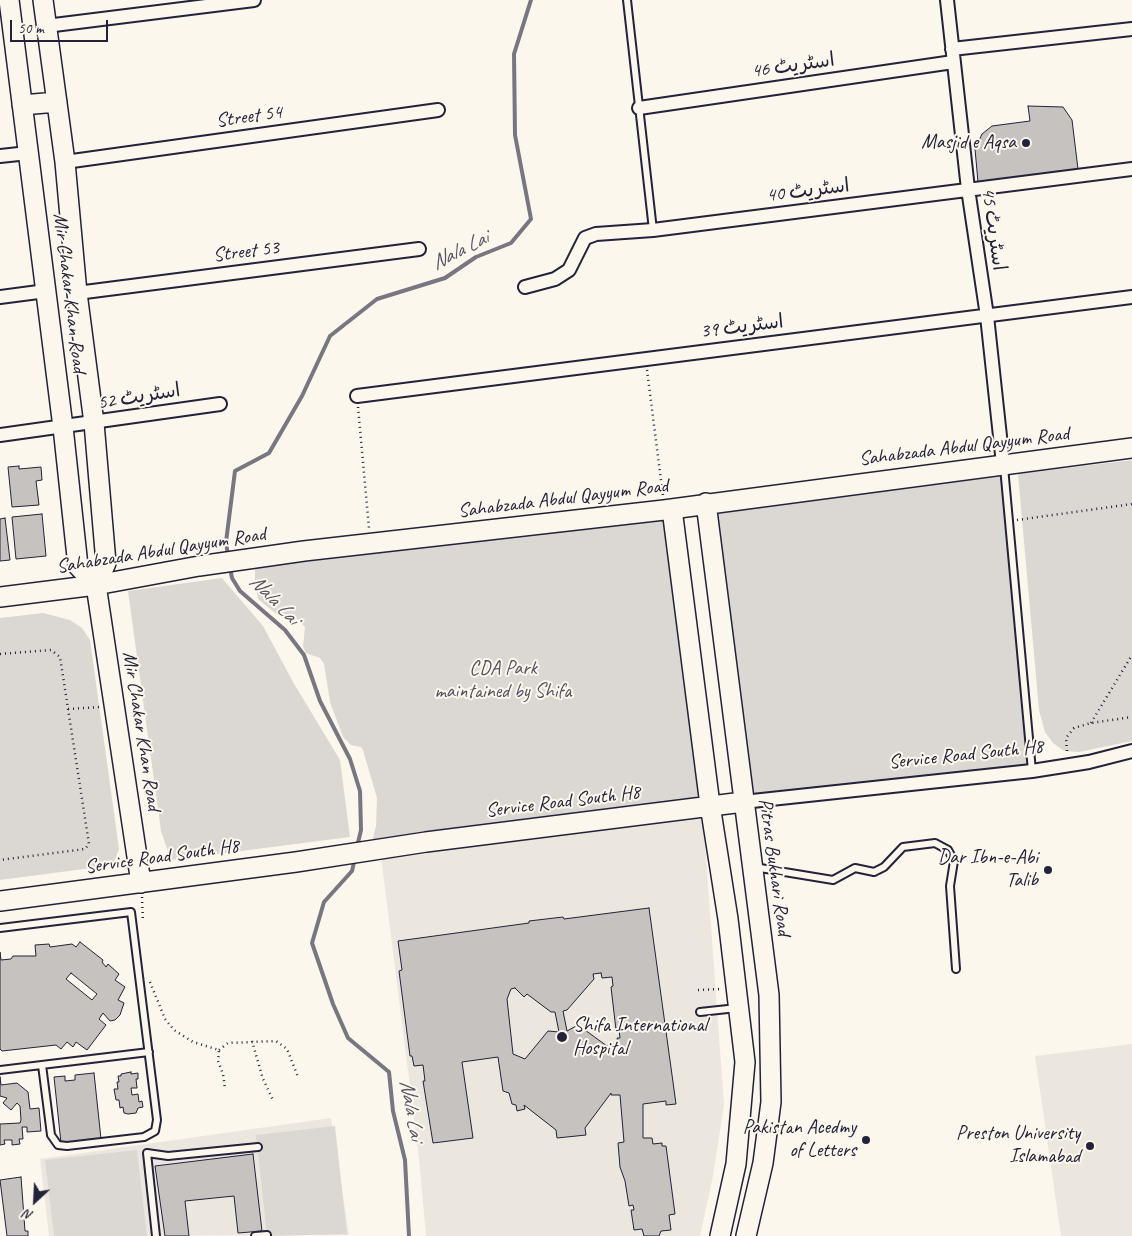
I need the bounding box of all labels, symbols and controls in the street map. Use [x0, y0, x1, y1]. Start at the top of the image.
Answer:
scale bar [12, 10, 110, 42]
text: 50 m [18, 19, 44, 38]
street label: اسٹریٹ 46 [750, 48, 836, 84]
street label: Street 54 [214, 100, 284, 134]
place label: Masjid e Aqsa [921, 131, 1016, 155]
marker: Masjid e Aqsa [1020, 137, 1032, 149]
street label: اسٹریٹ 40 [765, 174, 851, 208]
street label: اسٹریٹ 45 [975, 186, 1011, 272]
street label: Mir Chakar Khan Road [47, 212, 91, 374]
water label: Nala Lai [427, 226, 493, 276]
street label: Street 53 [212, 236, 280, 268]
street label: اسٹریٹ 39 [699, 310, 785, 344]
street label: اسٹریٹ 52 [96, 379, 182, 415]
street label: Sahabzada Abdul Qayyum Road [858, 422, 1070, 472]
street label: Sahabzada Abdul Qayyum Road [457, 474, 669, 524]
street label: Sahabzada Abdul Qayyum Road [55, 523, 267, 579]
water label: Nala Lai [244, 570, 304, 630]
street label: Mir Chakar Khan Road [117, 650, 165, 812]
park label: CDA Park maintained by Shifa [435, 657, 571, 704]
street label: Service Road South H8 [888, 735, 1044, 775]
street label: Service Road South H8 [484, 781, 642, 823]
street label: Pitras Bukhari Road [752, 797, 796, 937]
street label: Service Road South H8 [83, 834, 241, 880]
place label: Dar Ibn-e-Abi Talib [938, 846, 1038, 893]
marker: Dar Ibn-e-Abi Talib [1042, 864, 1054, 876]
place label: Shifa International Hospital [573, 1014, 707, 1061]
marker: Shifa International Hospital [555, 1030, 569, 1044]
water label: Nala Lai [393, 1078, 429, 1142]
place label: Pakistan Acedmy of Letters [743, 1116, 856, 1163]
place label: Preston University Islamabad [956, 1122, 1080, 1169]
marker: Pakistan Acedmy of Letters [860, 1134, 872, 1146]
marker: Preston University Islamabad [1084, 1140, 1096, 1152]
north arrow [10, 1176, 60, 1226]
text: N [21, 1206, 36, 1225]

